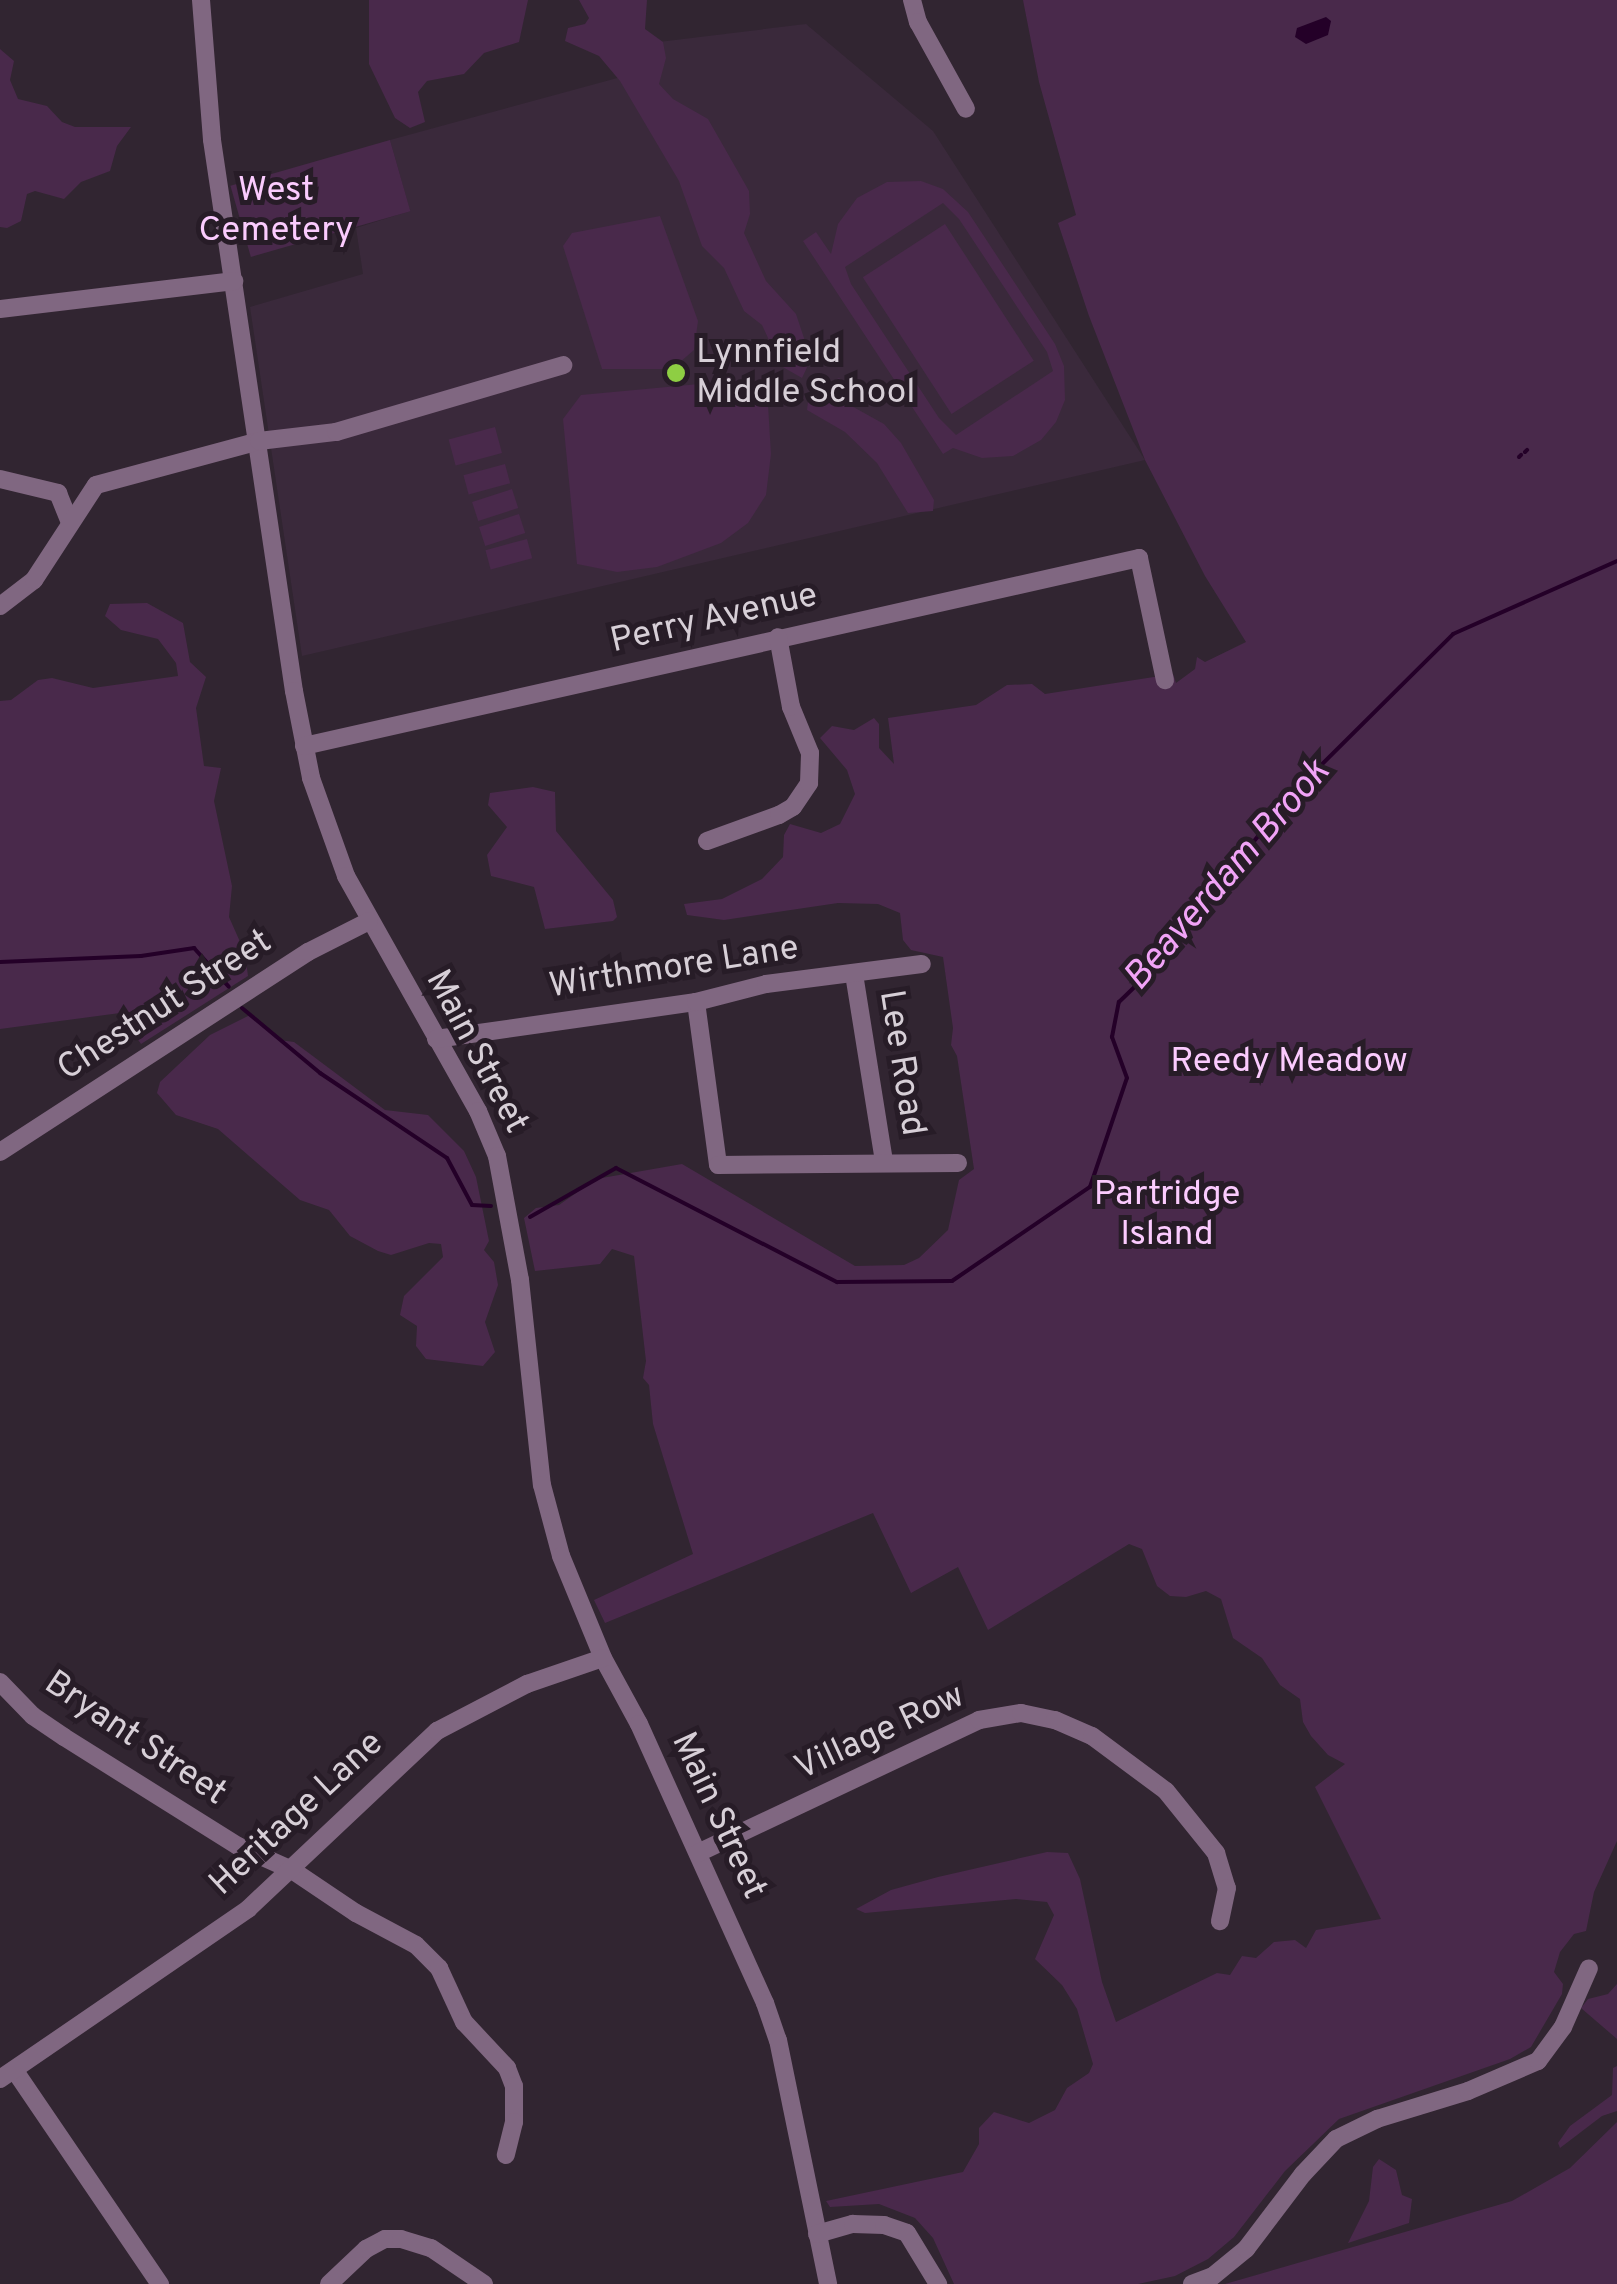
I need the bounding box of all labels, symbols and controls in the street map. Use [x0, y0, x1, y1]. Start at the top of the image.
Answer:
park label: West Cemetery [198, 170, 354, 252]
place label: Lynnfield Middle School [696, 332, 915, 414]
marker: Lynnfield Middle School [665, 362, 687, 384]
street label: Perry Avenue [606, 575, 822, 663]
water label: Beaverdam Brook [1115, 751, 1341, 1001]
street label: Chestnut Street [50, 921, 280, 1091]
street label: Wirthmore Lane [546, 928, 802, 1008]
street label: Main Street [416, 963, 536, 1141]
street label: Lee Road [869, 987, 933, 1139]
park label: Reedy Meadow [1170, 1041, 1408, 1083]
park label: Partridge Island [1094, 1174, 1240, 1256]
street label: Bryant Street [36, 1663, 234, 1815]
street label: Village Row [789, 1675, 971, 1791]
street label: Heritage Lane [202, 1723, 392, 1905]
street label: Main Street [661, 1726, 775, 1906]

